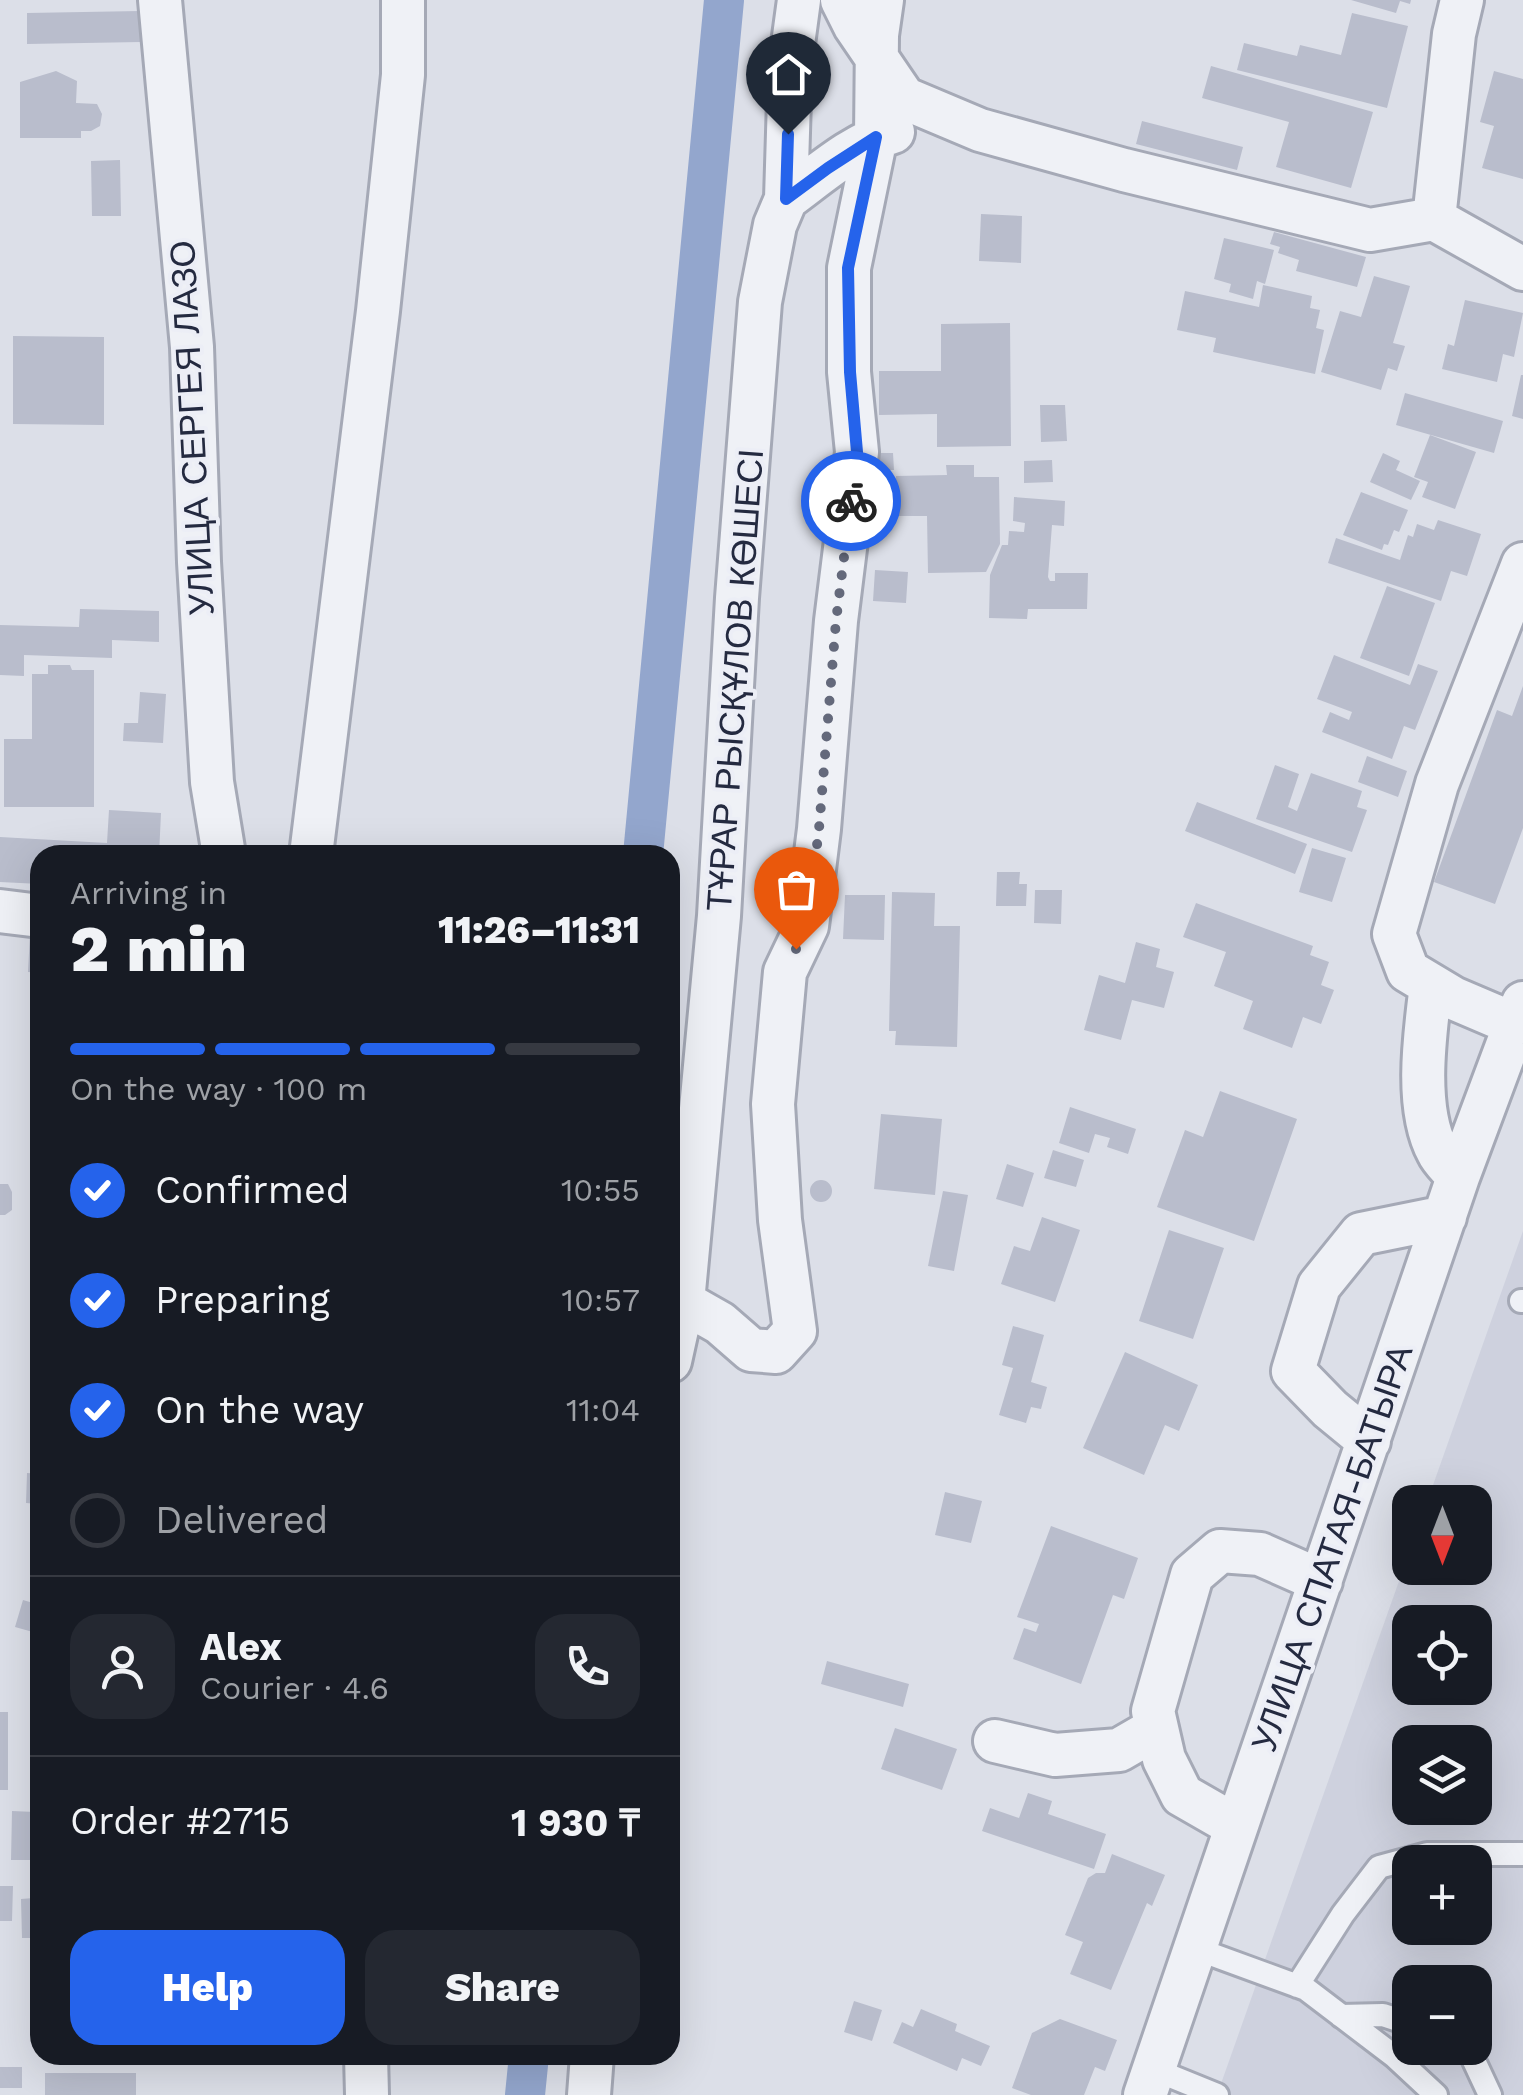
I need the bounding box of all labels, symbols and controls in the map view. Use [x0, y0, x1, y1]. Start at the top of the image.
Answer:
pin [746, 32, 831, 135]
icon: home [761, 47, 816, 102]
street label: УЛИЦА СЕРГЕЯ ЛАЗО [161, 239, 223, 617]
street label: ТҰРАР РЫСҚҰЛОВ КӨШЕСІ [698, 447, 772, 913]
courier [801, 451, 901, 551]
icon: bike [824, 474, 879, 529]
pin [754, 847, 839, 950]
icon: bag [769, 862, 824, 917]
text: Arriving in [70, 874, 227, 912]
text: 11:26–11:31 [438, 908, 640, 952]
text: 2 min [70, 911, 247, 987]
text: On the way · 100 m [70, 1070, 367, 1108]
icon: check [70, 1163, 125, 1218]
text: Confirmed [155, 1168, 350, 1212]
text: 10:55 [561, 1171, 640, 1209]
icon: check [70, 1273, 125, 1328]
text: Preparing [155, 1278, 330, 1322]
text: 10:57 [562, 1281, 640, 1319]
street label: УЛИЦА СПАТАЯ-БАТЫРА [1243, 1338, 1422, 1757]
icon: check [70, 1383, 125, 1438]
text: On the way [155, 1388, 364, 1432]
text: 11:04 [566, 1391, 640, 1429]
north arrow [1392, 1485, 1492, 1585]
map controls [1392, 1485, 1492, 2065]
text: Delivered [155, 1498, 328, 1542]
button: locate [1392, 1605, 1492, 1705]
button: person [70, 1614, 175, 1719]
button: phone [535, 1614, 640, 1719]
text: Alex [200, 1625, 282, 1669]
text: Courier · 4.6 [200, 1669, 389, 1707]
button: layers [1392, 1725, 1492, 1825]
text: Order #2715 [70, 1799, 290, 1843]
text: 1 930 ₸ [511, 1801, 640, 1845]
button: + [1392, 1845, 1492, 1945]
button: Help [70, 1930, 345, 2045]
button: Share [365, 1930, 640, 2045]
button: − [1392, 1965, 1492, 2065]

